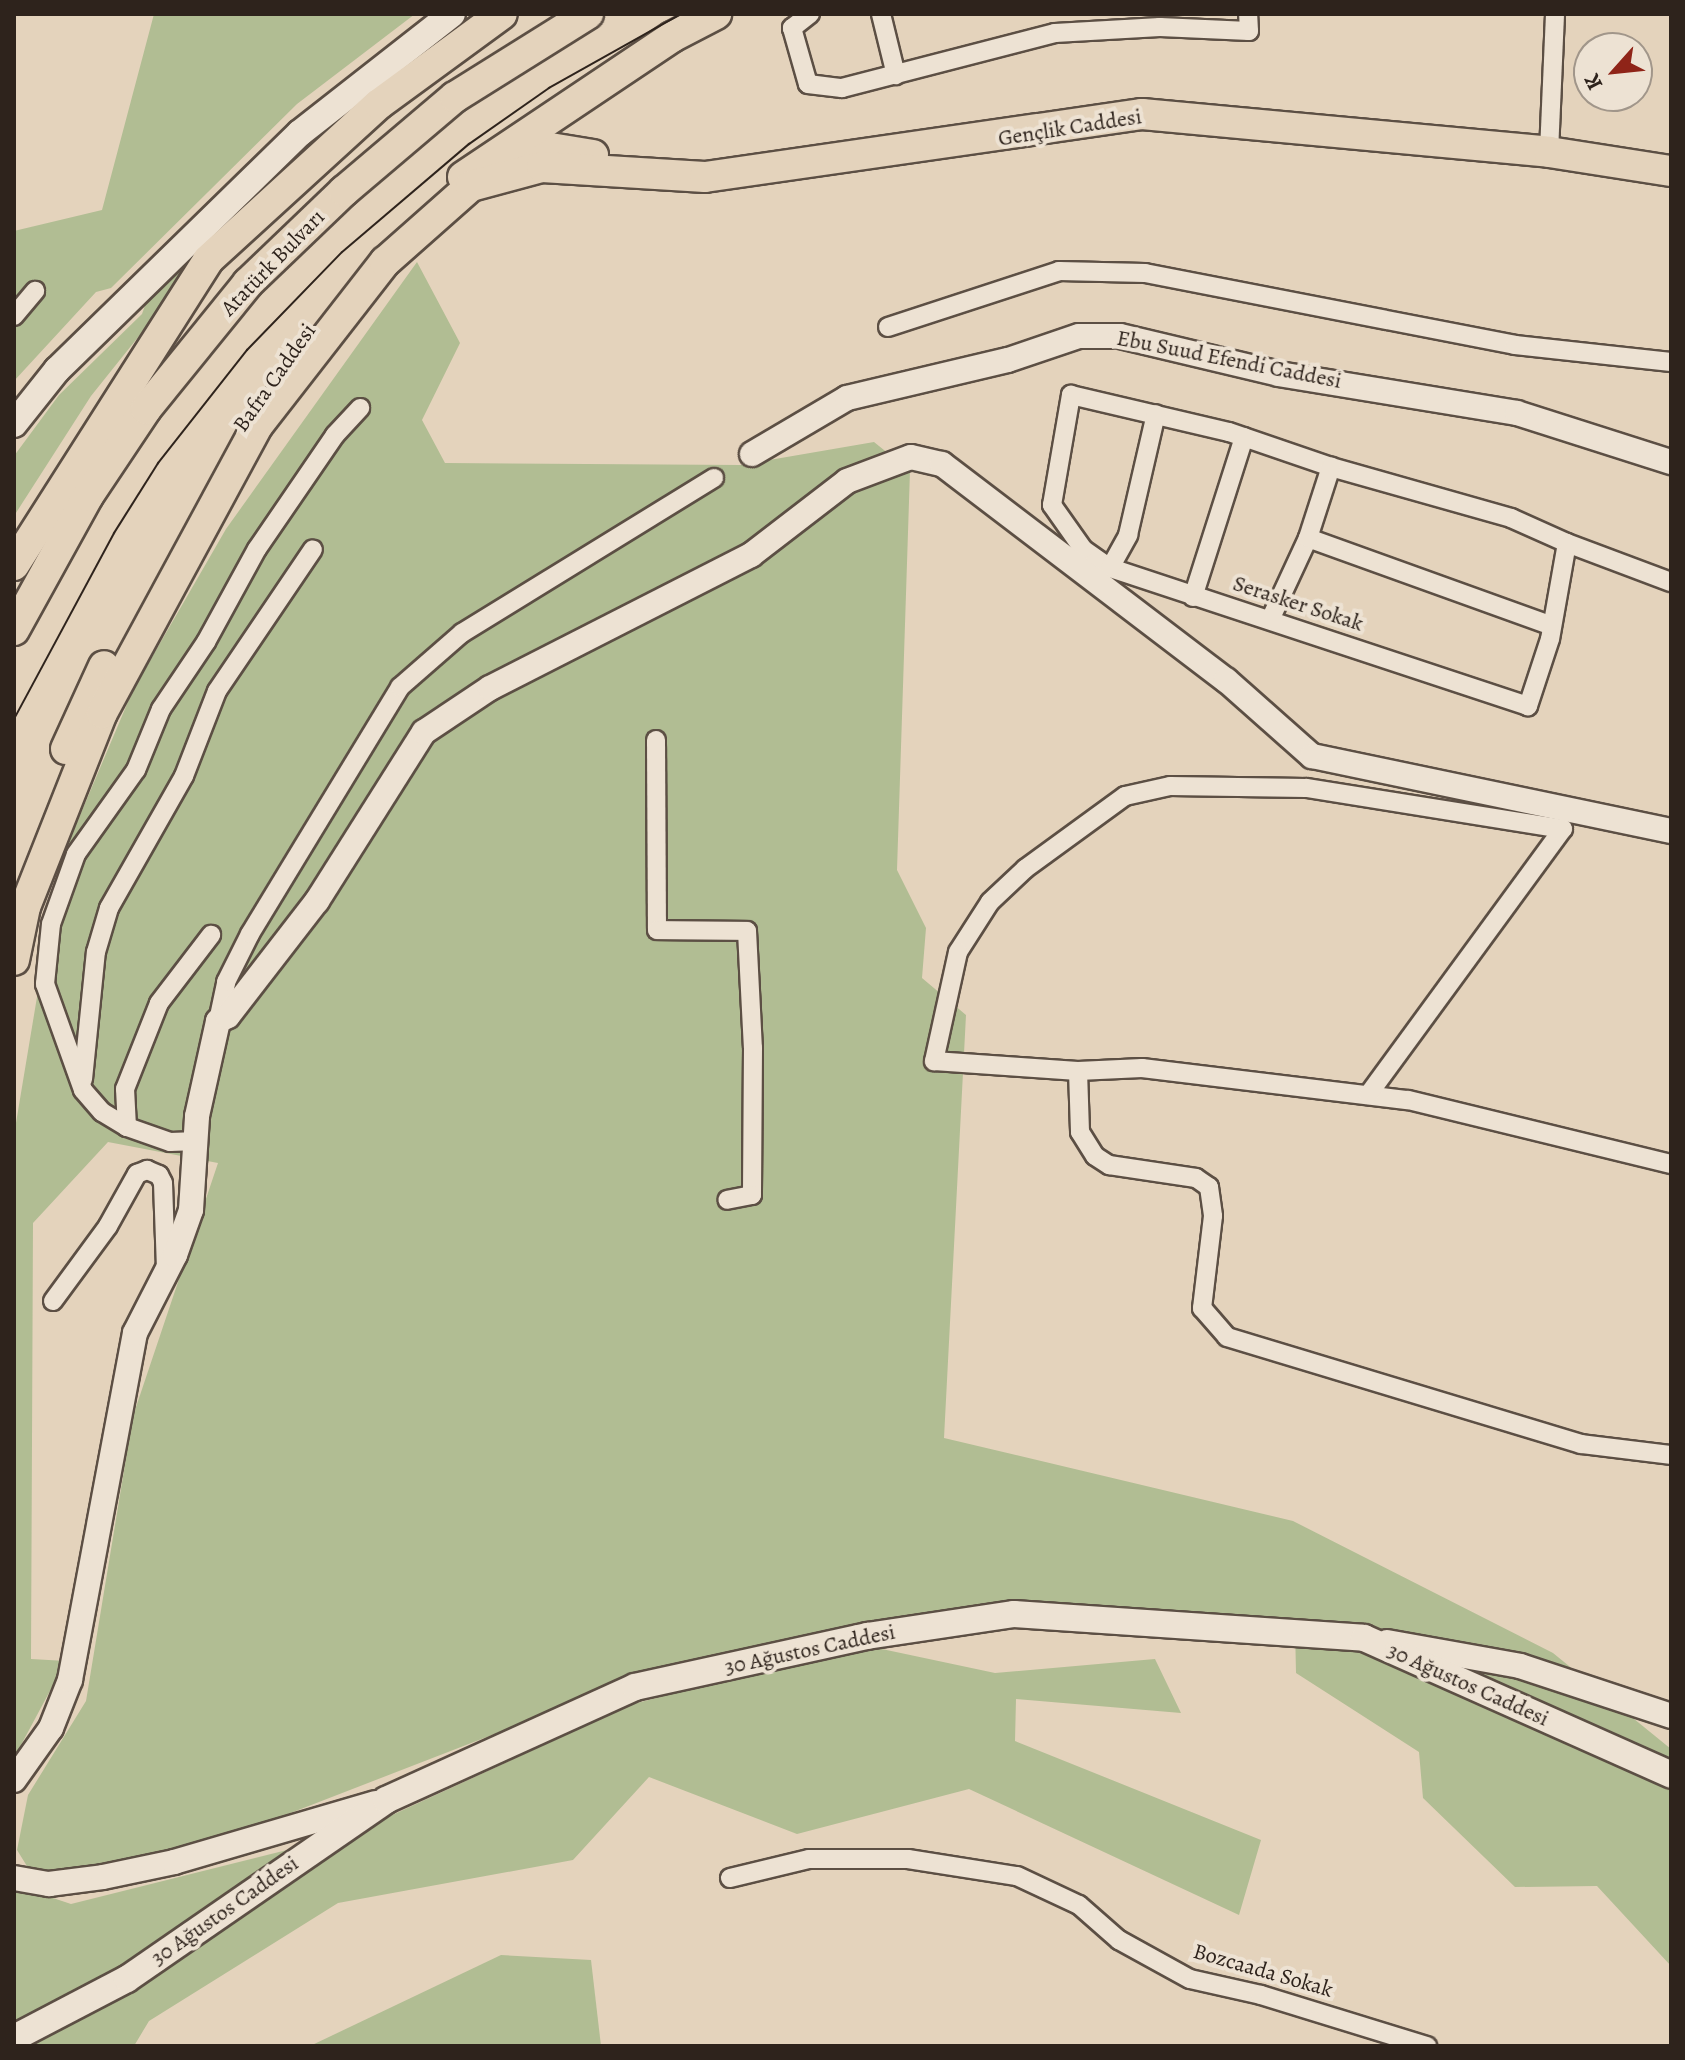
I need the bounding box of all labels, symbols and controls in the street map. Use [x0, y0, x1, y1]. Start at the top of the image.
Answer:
north arrow [1573, 32, 1653, 112]
text: K [1577, 69, 1610, 95]
street label: Gençlik Caddesi [996, 104, 1144, 152]
street label: Atatürk Bulvarı [216, 204, 330, 322]
street label: Bafra Caddesi [228, 319, 322, 437]
street label: Ebu Suud Efendi Caddesi [1114, 325, 1344, 395]
street label: Serasker Sokak [1230, 571, 1366, 637]
street label: 30 Ağustos Caddesi [722, 1619, 898, 1681]
street label: 30 Ağustos Caddesi [1383, 1638, 1553, 1732]
street label: 30 Ağustos Caddesi [146, 1850, 304, 1972]
street label: Bozcaada Sokak [1190, 1938, 1336, 2004]

